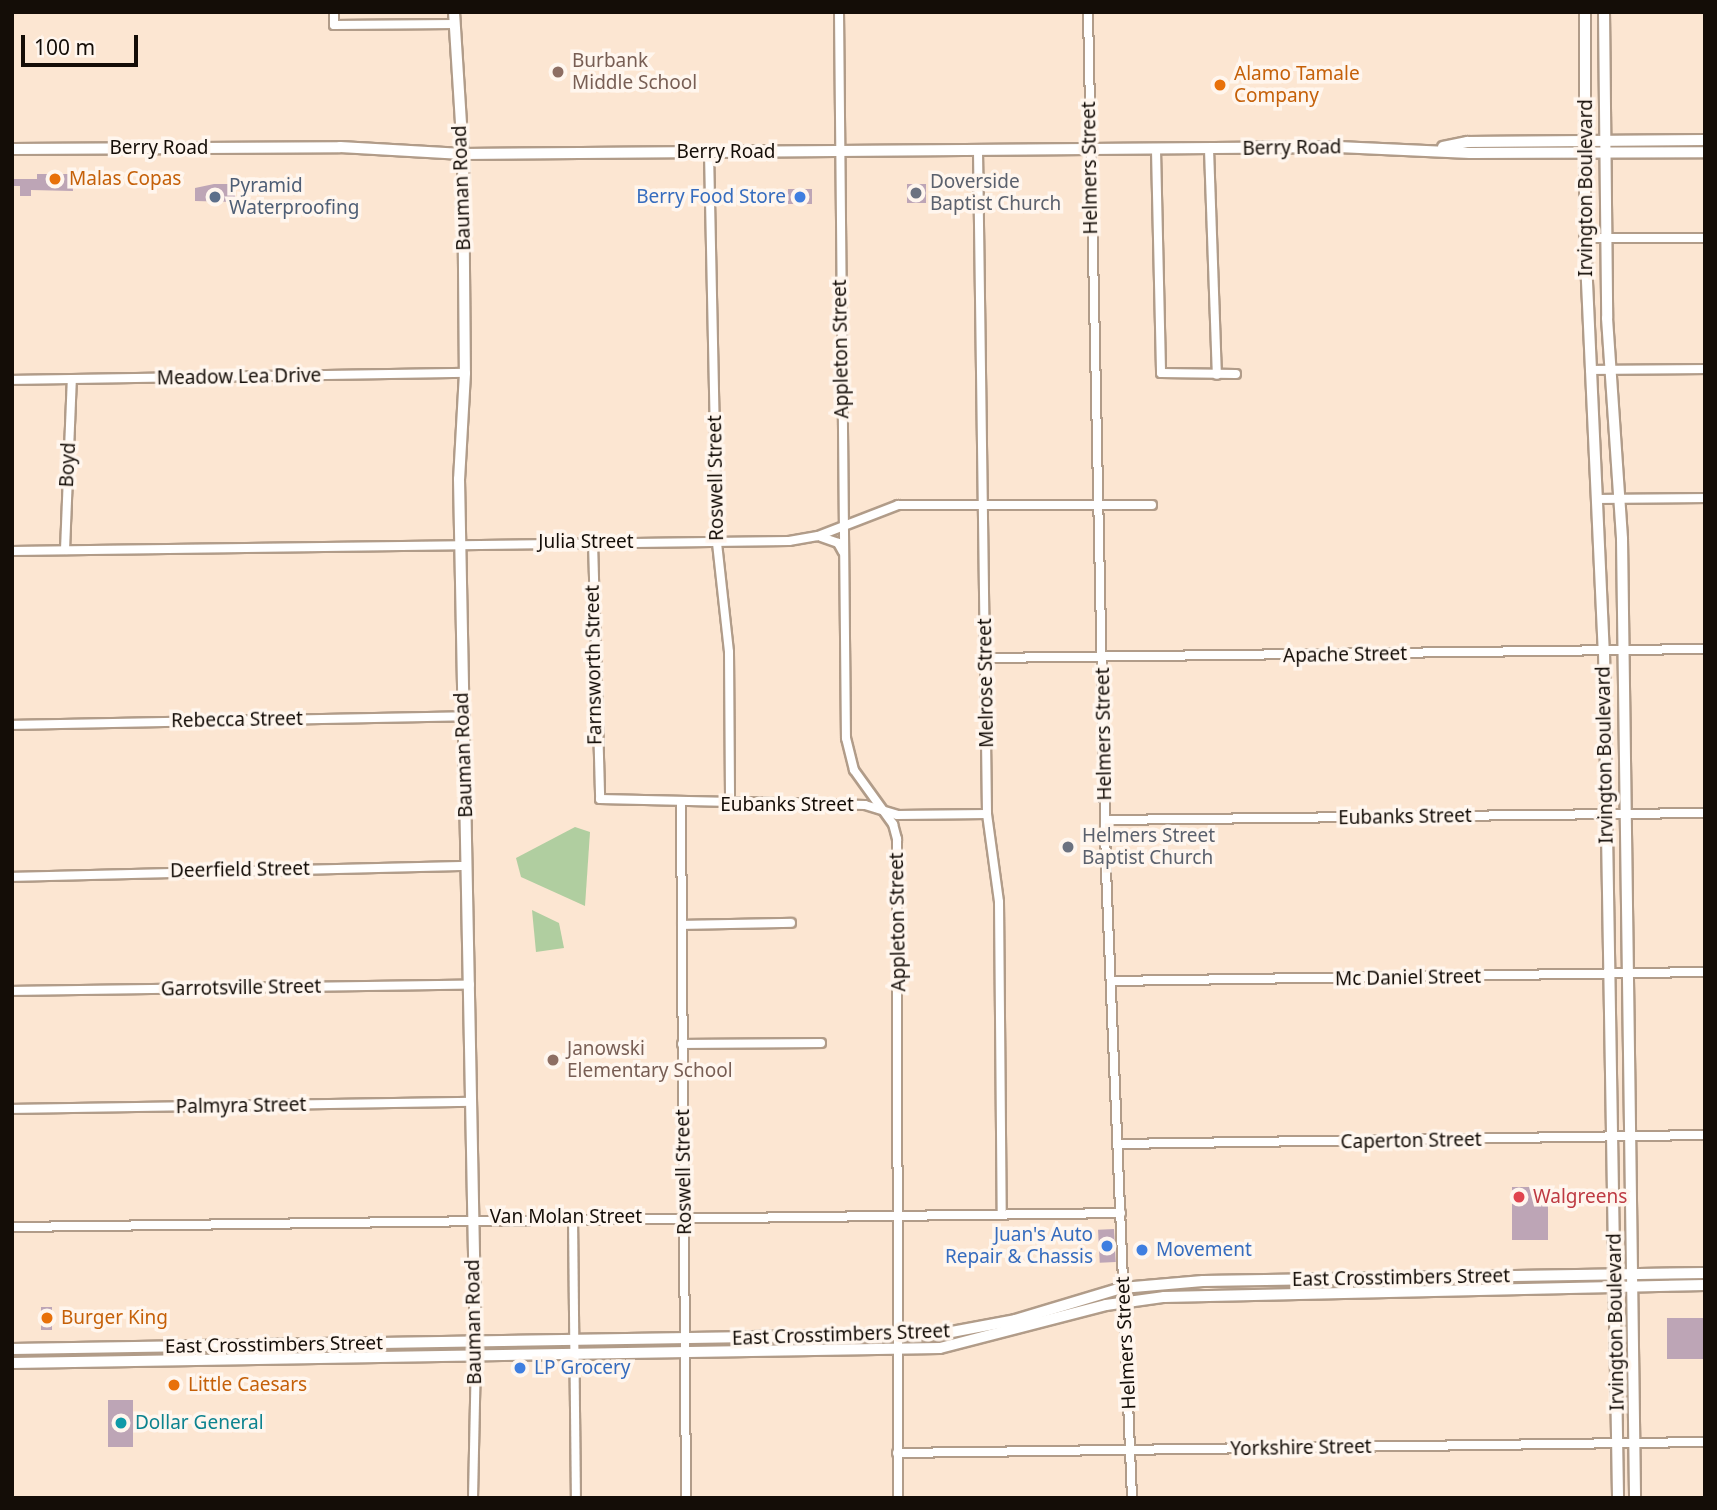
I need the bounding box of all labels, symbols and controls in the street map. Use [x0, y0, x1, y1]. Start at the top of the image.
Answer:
scale bar [24, 21, 142, 65]
text: 100 m [34, 33, 95, 61]
place label: Burbank Middle School [572, 50, 697, 94]
place label: Alamo Tamale Company [1234, 63, 1360, 107]
marker: Burbank Middle School [550, 64, 566, 80]
marker: Alamo Tamale Company [1212, 77, 1228, 93]
street label: Irvington Boulevard [1575, 99, 1597, 277]
street label: Helmers Street [1077, 101, 1103, 235]
street label: Bauman Road [448, 125, 476, 251]
street label: Berry Road [1242, 136, 1342, 160]
street label: Berry Road [109, 137, 209, 159]
street label: Berry Road [676, 141, 776, 163]
place label: Malas Copas [69, 168, 181, 190]
marker: Malas Copas [47, 171, 63, 187]
place label: Doverside Baptist Church [930, 171, 1061, 215]
place label: Pyramid Waterproofing [229, 175, 359, 219]
marker: Doverside Baptist Church [908, 185, 924, 201]
place label: Berry Food Store [636, 186, 786, 208]
marker: Pyramid Waterproofing [207, 189, 223, 205]
marker: Berry Food Store [792, 189, 808, 205]
street label: Appleton Street [828, 279, 854, 419]
street label: Meadow Lea Drive [157, 364, 321, 390]
street label: Roswell Street [704, 415, 728, 541]
street label: Boyd [55, 442, 81, 488]
street label: Julia Street [538, 531, 634, 553]
street label: Farnsworth Street [581, 585, 607, 745]
street label: Melrose Street [973, 618, 999, 748]
street label: Apache Street [1283, 643, 1407, 667]
street label: Irvington Boulevard [1592, 666, 1618, 844]
street label: Helmers Street [1091, 667, 1117, 801]
street label: Bauman Road [450, 692, 478, 818]
street label: Rebecca Street [171, 707, 303, 733]
street label: Eubanks Street [720, 794, 854, 816]
street label: Eubanks Street [1338, 804, 1472, 830]
place label: Helmers Street Baptist Church [1082, 825, 1215, 869]
marker: Helmers Street Baptist Church [1060, 839, 1076, 855]
street label: Appleton Street [885, 852, 911, 992]
street label: Deerfield Street [170, 857, 310, 883]
street label: Mc Daniel Street [1335, 965, 1481, 991]
street label: Garrotsville Street [161, 975, 321, 1001]
place label: Janowski Elementary School [567, 1038, 733, 1082]
marker: Janowski Elementary School [545, 1052, 561, 1068]
street label: Palmyra Street [175, 1093, 307, 1119]
street label: Roswell Street [672, 1109, 696, 1235]
street label: Caperton Street [1340, 1128, 1482, 1154]
place label: Walgreens [1533, 1186, 1627, 1208]
marker: Walgreens [1511, 1189, 1527, 1205]
street label: Van Molan Street [490, 1206, 642, 1228]
place label: Juan's Auto Repair & Chassis [945, 1224, 1093, 1268]
street label: Irvington Boulevard [1603, 1233, 1629, 1411]
marker: Juan's Auto Repair & Chassis [1099, 1238, 1115, 1254]
place label: Movement [1156, 1239, 1252, 1261]
marker: Movement [1134, 1242, 1150, 1258]
street label: Bauman Road [462, 1259, 486, 1385]
street label: East Crosstimbers Street [1292, 1265, 1510, 1291]
street label: Helmers Street [1111, 1276, 1141, 1410]
place label: Burger King [61, 1307, 168, 1329]
marker: Burger King [39, 1310, 55, 1326]
street label: East Crosstimbers Street [732, 1320, 950, 1350]
street label: East Crosstimbers Street [165, 1332, 383, 1358]
place label: LP Grocery [534, 1357, 631, 1379]
marker: LP Grocery [512, 1360, 528, 1376]
place label: Little Caesars [188, 1374, 307, 1396]
marker: Little Caesars [166, 1377, 182, 1393]
place label: Dollar General [135, 1412, 264, 1434]
marker: Dollar General [113, 1415, 129, 1431]
street label: Yorkshire Street [1230, 1435, 1372, 1461]

